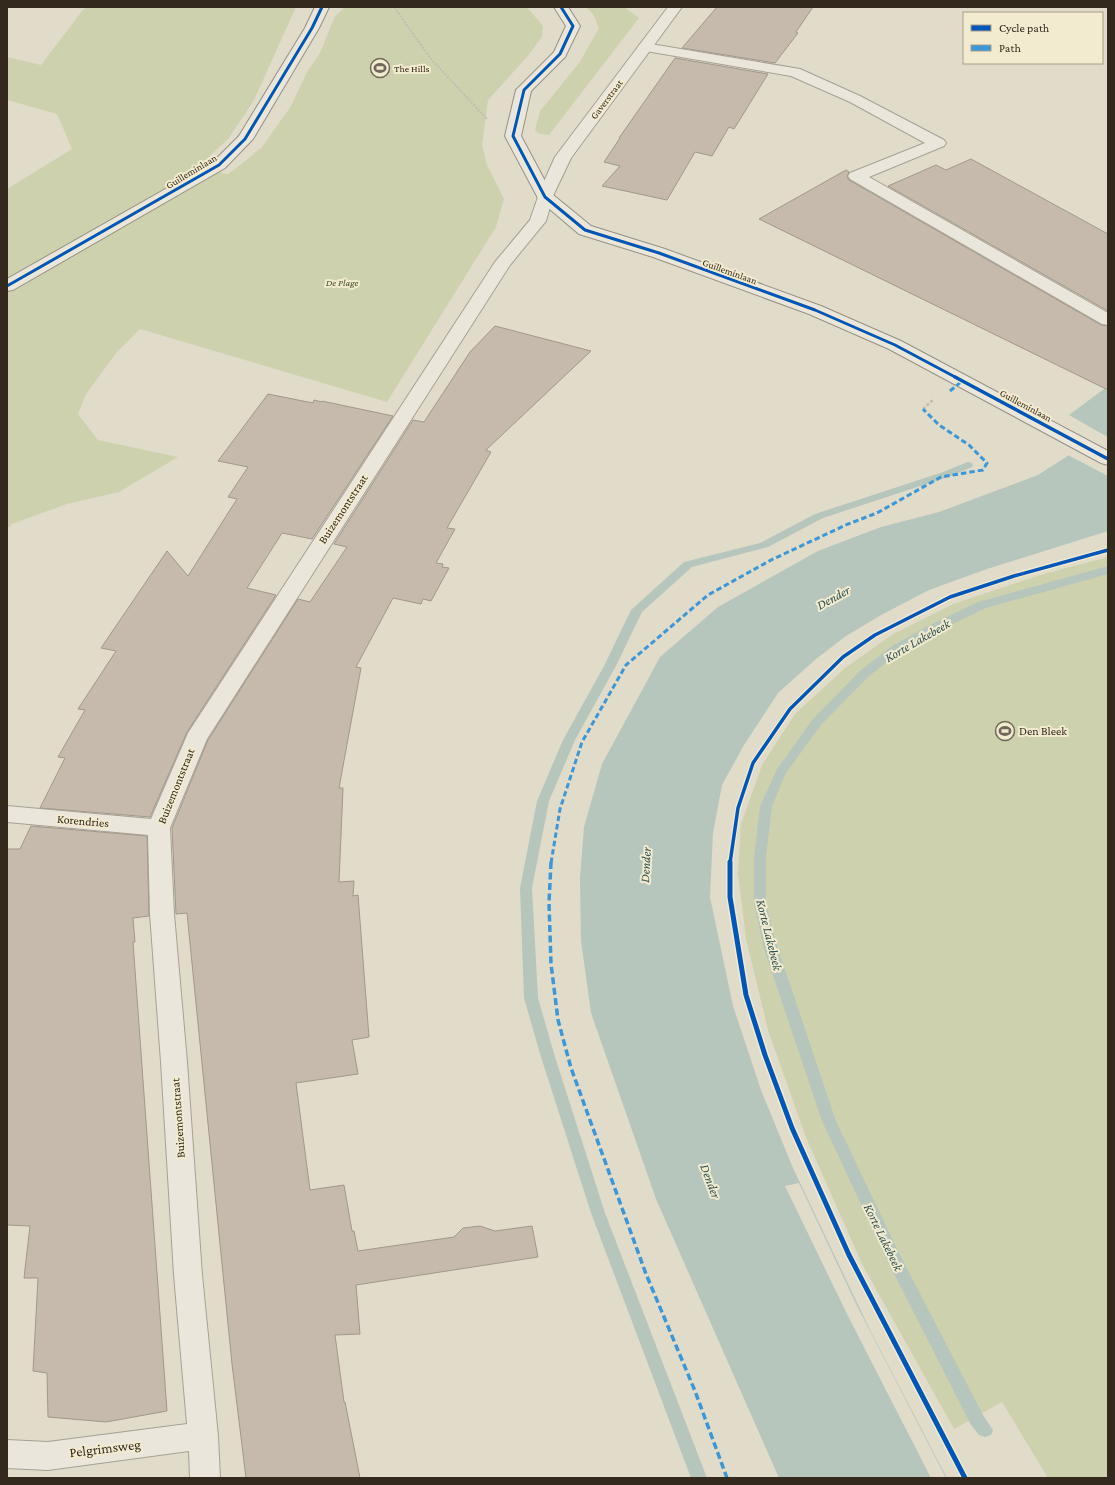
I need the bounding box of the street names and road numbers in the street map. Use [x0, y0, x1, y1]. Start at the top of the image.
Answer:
street label: Gaverstraat [588, 77, 625, 121]
street label: Guilleminlaan [164, 152, 219, 191]
street label: Guilleminlaan [701, 257, 759, 287]
street label: Guilleminlaan [998, 387, 1054, 424]
street label: Buizemontstraat [315, 471, 371, 546]
street label: Buizemontstraat [155, 745, 198, 826]
street label: Korendries [56, 812, 110, 830]
street label: Buizemontstraat [168, 1077, 188, 1158]
street label: Pelgrimsweg [68, 1436, 142, 1460]

